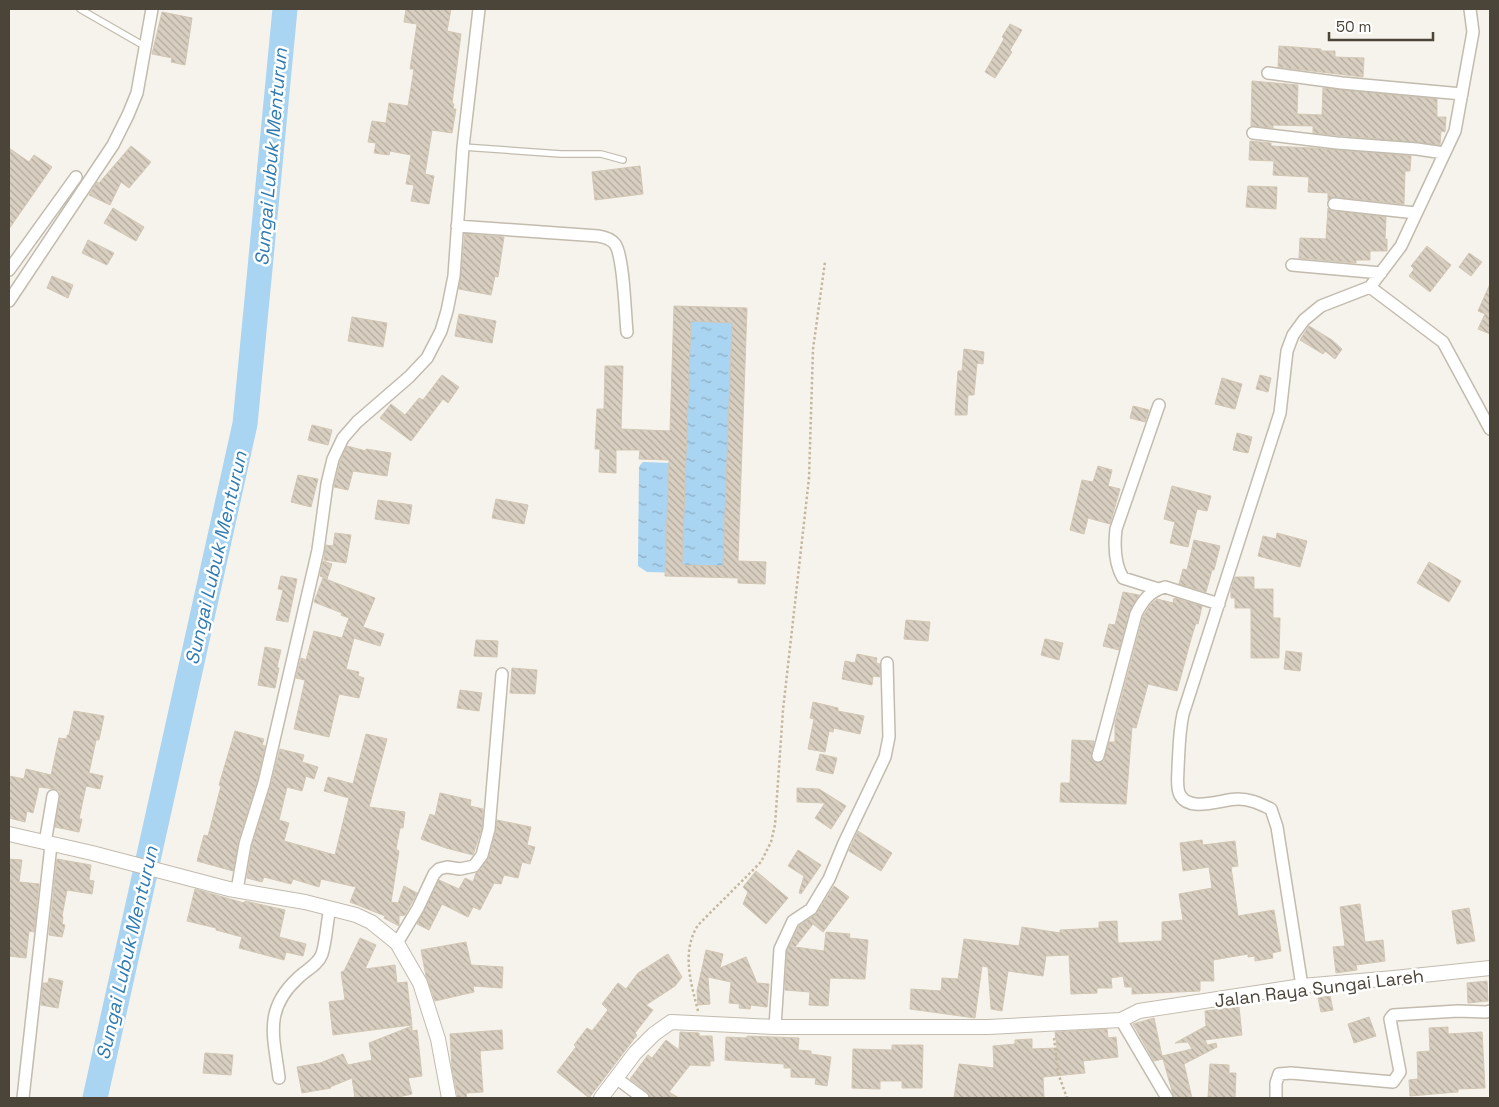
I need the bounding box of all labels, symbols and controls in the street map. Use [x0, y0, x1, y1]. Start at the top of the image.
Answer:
scale bar [1329, 10, 1433, 42]
text: 50 m [1336, 17, 1371, 36]
water label: Sungai Lubuk Menturun [249, 47, 293, 267]
water label: Sungai Lubuk Menturun [179, 448, 253, 667]
water label: Sungai Lubuk Menturun [90, 843, 164, 1062]
street label: Jalan Raya Sungai Lareh [1213, 964, 1425, 1012]

